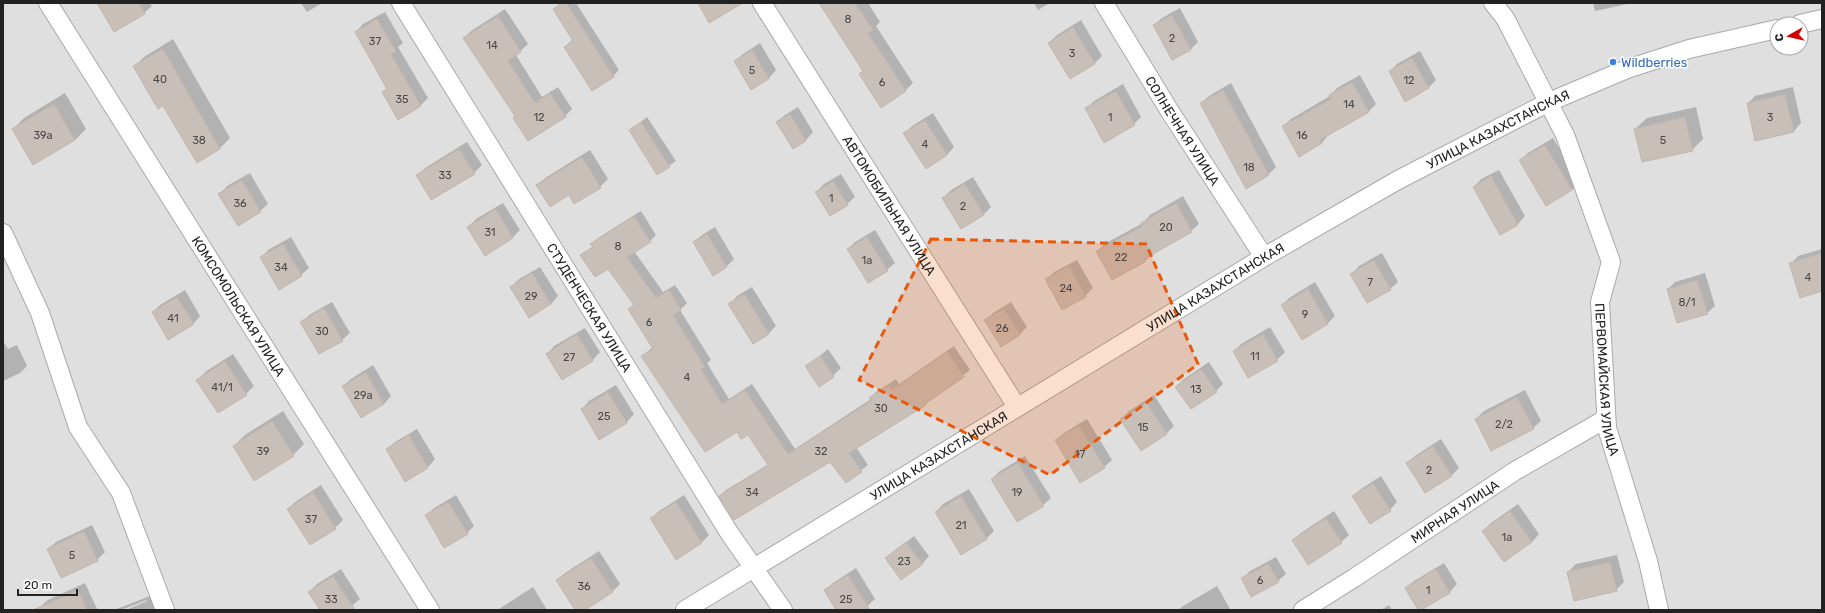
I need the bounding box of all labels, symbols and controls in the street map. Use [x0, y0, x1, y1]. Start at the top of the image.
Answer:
house number: 8 [845, 13, 852, 26]
north arrow [1769, 16, 1809, 56]
house number: 2 [1169, 32, 1175, 45]
text: С [1773, 32, 1787, 42]
house number: 37 [369, 35, 381, 48]
house number: 14 [486, 39, 498, 52]
house number: 3 [1069, 47, 1076, 60]
place label: Wildberries [1621, 55, 1688, 70]
marker: Wildberries [1608, 57, 1618, 67]
house number: 5 [749, 64, 756, 77]
house number: 40 [153, 73, 167, 86]
street label: СОЛНЕЧНАЯ УЛИЦА [1143, 73, 1223, 188]
house number: 12 [1403, 74, 1415, 87]
house number: 6 [879, 76, 886, 89]
street label: УЛИЦА КАЗАХСТАНСКАЯ [1424, 87, 1572, 171]
house number: 35 [395, 93, 409, 106]
house number: 14 [1343, 98, 1355, 111]
house number: 12 [533, 111, 545, 124]
house number: 1 [1108, 111, 1112, 124]
house number: 3 [1767, 111, 1774, 124]
house number: 39а [33, 129, 53, 142]
house number: 16 [1296, 129, 1308, 142]
street label: АВТОМОБИЛЬНАЯ УЛИЦА [840, 133, 939, 278]
house number: 38 [192, 134, 206, 147]
house number: 5 [1660, 134, 1667, 147]
house number: 4 [922, 138, 929, 151]
house number: 18 [1243, 161, 1255, 174]
house number: 33 [438, 169, 452, 182]
house number: 1 [829, 192, 833, 205]
house number: 36 [233, 197, 247, 210]
house number: 2 [960, 200, 966, 213]
house number: 20 [1159, 221, 1173, 234]
house number: 31 [484, 226, 496, 239]
street label: КОМСОМОЛЬСКАЯ УЛИЦА [189, 233, 288, 379]
street label: СТУДЕНЧЕСКАЯ УЛИЦА [544, 240, 635, 375]
house number: 8 [615, 240, 622, 253]
street label: УЛИЦА КАЗАХСТАНСКАЯ [1144, 240, 1287, 334]
house number: 22 [1115, 251, 1127, 264]
house number: 1а [862, 254, 872, 267]
house number: 34 [274, 261, 288, 274]
house number: 4 [1805, 271, 1812, 284]
house number: 7 [1367, 276, 1373, 289]
house number: 24 [1059, 282, 1073, 295]
house number: 29 [525, 290, 537, 303]
house number: 8/1 [1679, 296, 1695, 309]
street label: ПЕРВОМАЙСКАЯ УЛИЦА [1593, 303, 1623, 458]
house number: 9 [1302, 308, 1308, 321]
house number: 41 [167, 312, 179, 325]
house number: 6 [646, 316, 653, 329]
house number: 26 [995, 322, 1009, 335]
house number: 30 [315, 325, 329, 338]
house number: 11 [1250, 350, 1260, 363]
house number: 27 [563, 351, 575, 364]
house number: 4 [684, 371, 691, 384]
house number: 41/1 [211, 381, 233, 394]
house number: 13 [1190, 383, 1202, 396]
house number: 29а [353, 389, 373, 402]
house number: 30 [874, 402, 888, 415]
street label: УЛИЦА КАЗАХСТАНСКАЯ [867, 408, 1010, 503]
house number: 25 [598, 410, 611, 423]
house number: 2/2 [1495, 418, 1513, 431]
house number: 15 [1137, 421, 1149, 434]
house number: 39 [256, 445, 270, 458]
house number: 32 [814, 445, 828, 458]
house number: 17 [1075, 448, 1086, 461]
house number: 2 [1426, 464, 1432, 477]
street label: МИРНАЯ УЛИЦА [1408, 476, 1502, 546]
house number: 34 [745, 486, 759, 499]
house number: 19 [1011, 486, 1023, 499]
house number: 37 [305, 513, 317, 526]
house number: 21 [955, 519, 967, 532]
house number: 1а [1502, 531, 1512, 544]
house number: 5 [69, 549, 76, 562]
house number: 23 [897, 555, 911, 568]
scale bar [18, 571, 77, 597]
house number: 6 [1257, 574, 1264, 587]
text: 20 m [24, 578, 52, 592]
house number: 36 [577, 580, 591, 593]
house number: 1 [1426, 584, 1430, 597]
house number: 33 [324, 593, 338, 606]
house number: 25 [840, 593, 853, 606]

